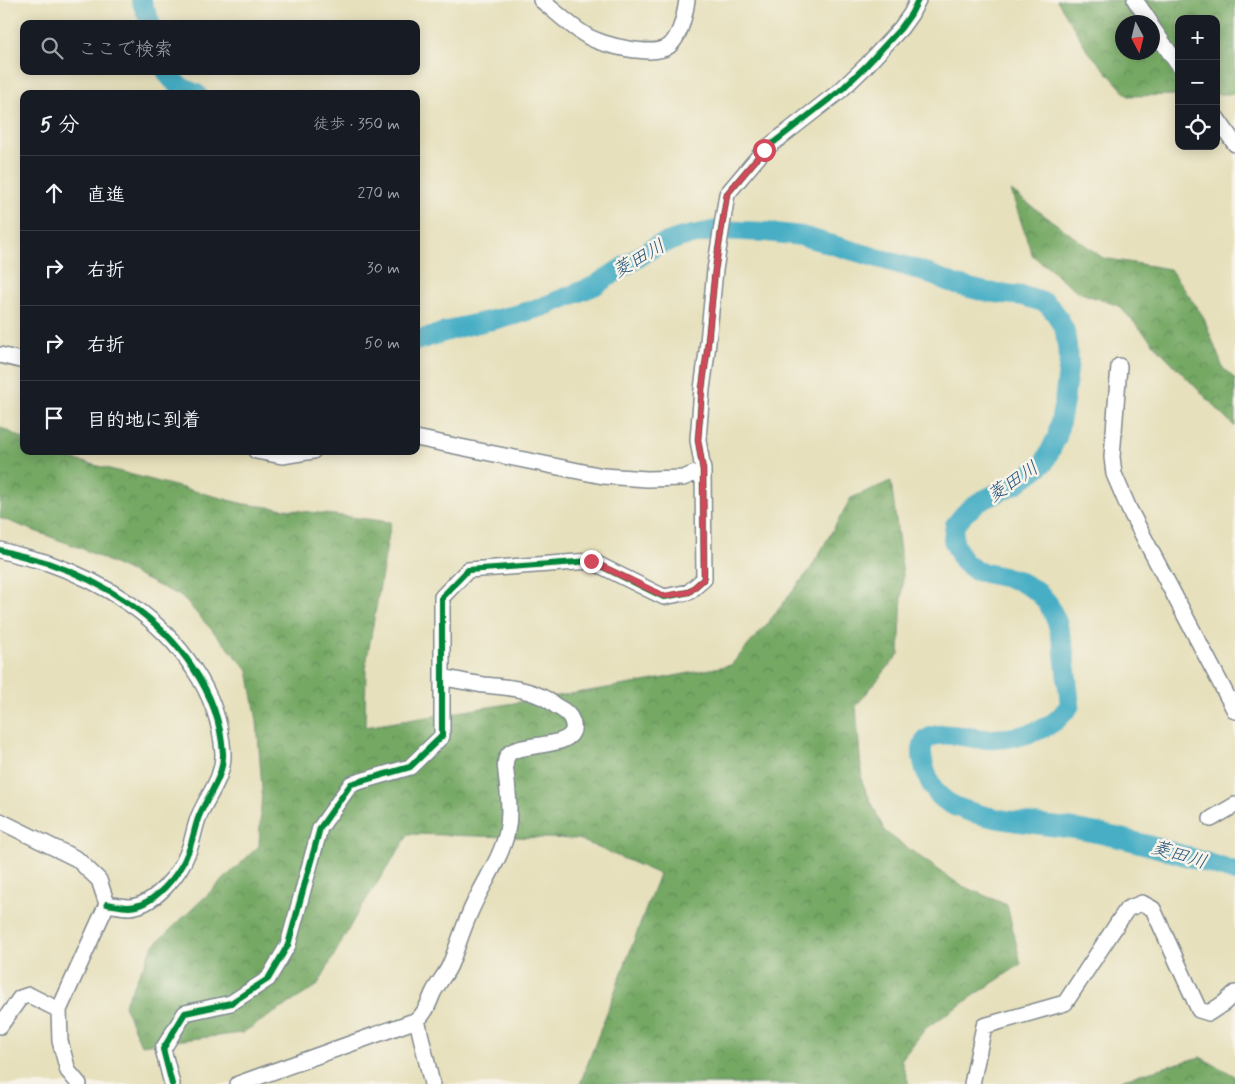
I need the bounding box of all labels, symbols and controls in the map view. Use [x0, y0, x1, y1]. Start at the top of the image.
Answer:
north arrow [1115, 15, 1160, 60]
map controls [1175, 15, 1220, 150]
button: + [1175, 15, 1220, 60]
search box [20, 20, 420, 75]
icon: search [38, 34, 66, 62]
text: ここで検索 [78, 37, 173, 62]
button: − [1175, 60, 1220, 105]
button: locate [1175, 105, 1220, 150]
text: 5 分 [40, 111, 79, 139]
text: 徒歩 · 350 m [313, 114, 400, 135]
route start [753, 139, 776, 162]
icon: ahead [40, 179, 68, 207]
text: 直進 [87, 183, 125, 208]
text: 270 m [357, 183, 400, 204]
water label: 菱田川 [608, 234, 670, 284]
icon: right [40, 254, 68, 282]
text: 右折 [87, 258, 125, 283]
text: 30 m [367, 258, 400, 279]
icon: right [40, 329, 68, 357]
text: 右折 [87, 333, 125, 358]
text: 50 m [364, 333, 400, 354]
icon: arrive [40, 404, 68, 432]
text: 目的地に到着 [87, 408, 201, 433]
water label: 菱田川 [982, 456, 1044, 508]
route end [580, 550, 603, 573]
water label: 菱田川 [1148, 835, 1210, 875]

